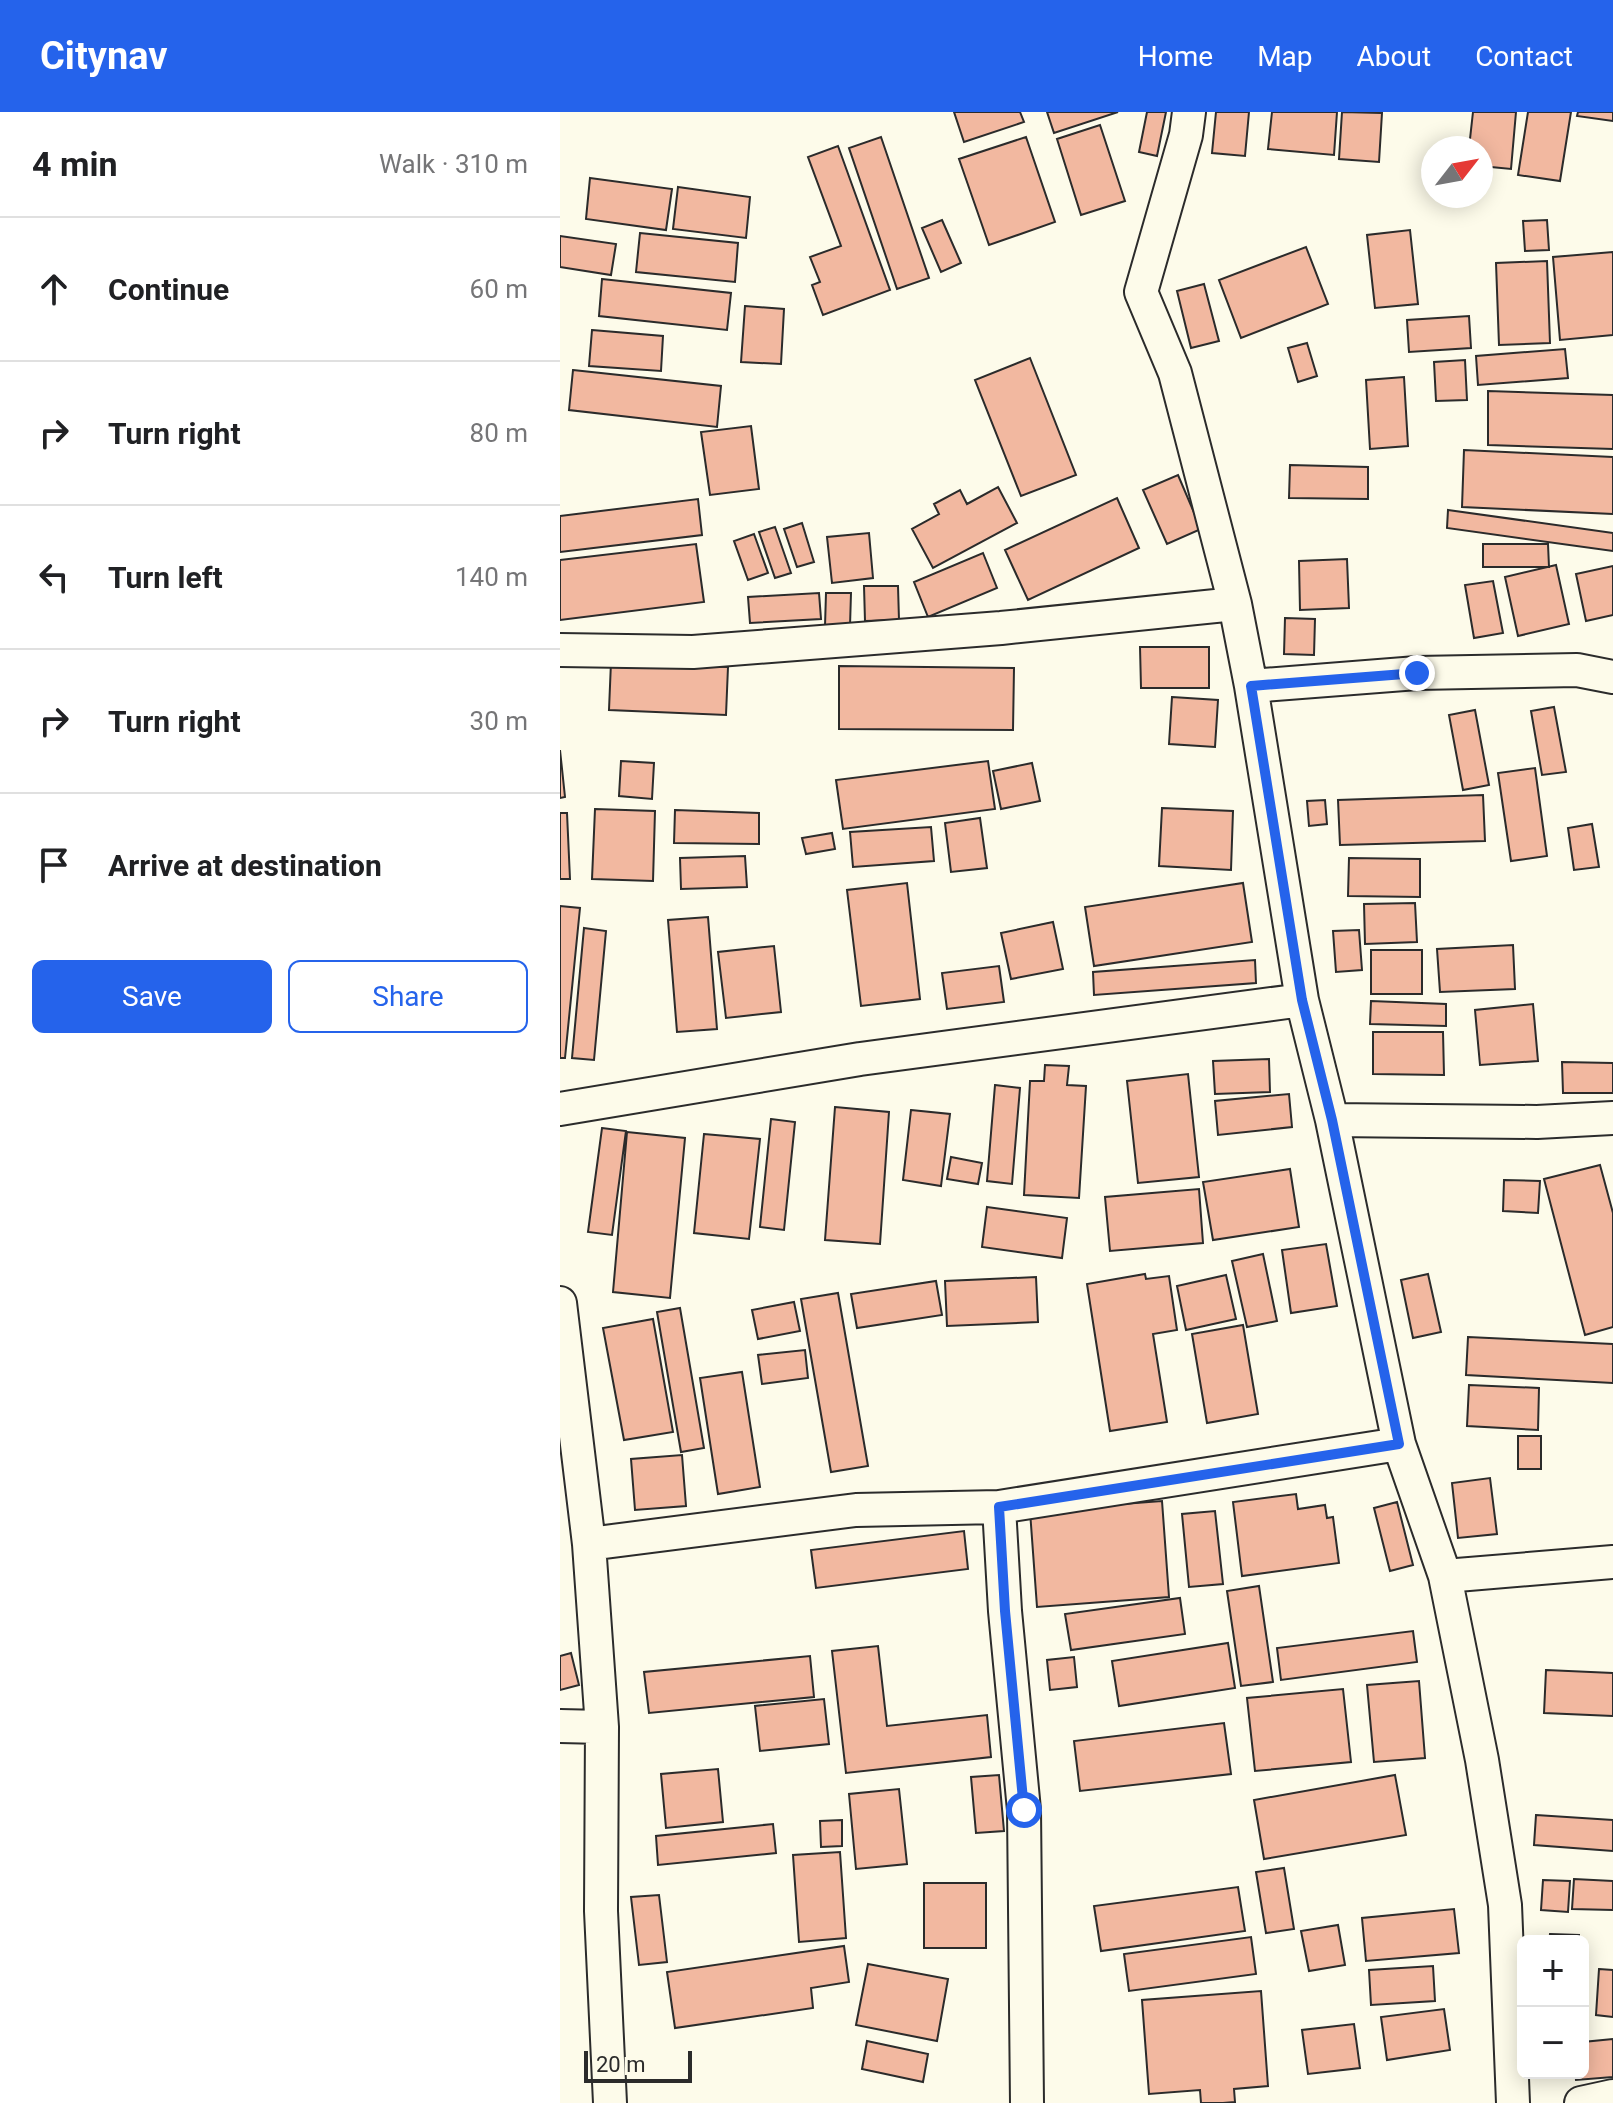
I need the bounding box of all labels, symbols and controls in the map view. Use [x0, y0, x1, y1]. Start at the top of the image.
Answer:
text: Citynav [40, 34, 168, 78]
text: Home [1138, 40, 1213, 73]
text: Map [1257, 40, 1313, 73]
text: About [1357, 40, 1431, 73]
text: Contact [1475, 40, 1573, 73]
north arrow [1421, 136, 1493, 208]
text: 4 min [32, 144, 117, 184]
text: Walk · 310 m [379, 149, 528, 179]
icon: ahead [32, 267, 76, 311]
text: Continue [108, 272, 229, 307]
text: 60 m [470, 274, 528, 304]
icon: right [32, 411, 76, 455]
text: Turn right [108, 416, 241, 451]
text: 80 m [470, 418, 528, 448]
icon: left [32, 555, 76, 599]
text: Turn left [108, 560, 223, 595]
text: 140 m [455, 562, 528, 592]
route end [1399, 655, 1435, 691]
icon: right [32, 699, 76, 743]
text: Turn right [108, 704, 241, 739]
text: 30 m [470, 706, 528, 736]
icon: arrive [32, 843, 76, 887]
text: Arrive at destination [108, 848, 382, 883]
button: Save [32, 960, 272, 1033]
button: Share [288, 960, 528, 1033]
route start [1006, 1792, 1042, 1828]
map controls [1517, 1935, 1589, 2079]
button: + [1517, 1935, 1589, 2007]
button: − [1517, 2007, 1589, 2079]
scale bar [584, 2047, 692, 2083]
text: 20 m [596, 2052, 645, 2077]

